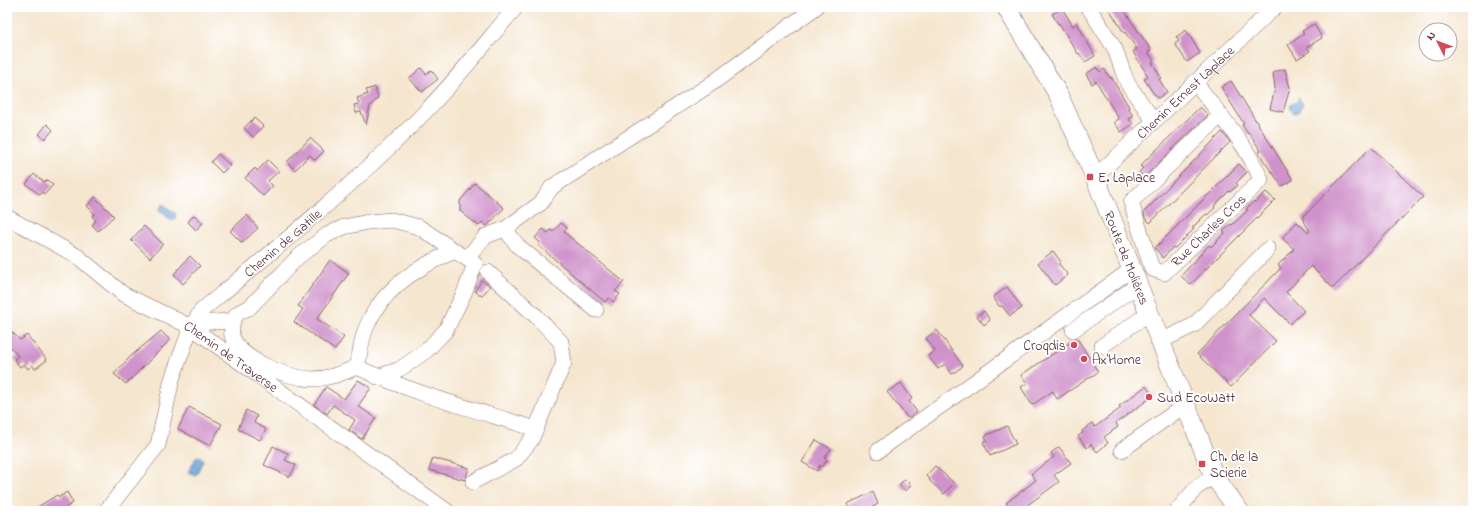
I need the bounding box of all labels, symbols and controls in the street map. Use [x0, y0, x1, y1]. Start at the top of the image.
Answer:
north arrow [1418, 22, 1458, 62]
text: N [1423, 28, 1440, 44]
street label: Chemin Ernest Laplace [1132, 41, 1241, 145]
place label: E. Laplace [1098, 168, 1156, 189]
marker: E. Laplace [1085, 172, 1095, 182]
street label: Rue Charles Cros [1167, 190, 1251, 272]
street label: Chemin de Gatille [240, 204, 328, 283]
street label: Route de Molières [1098, 208, 1154, 308]
street label: Chemin de Traverse [180, 316, 283, 399]
place label: Croqdis [1023, 336, 1066, 357]
marker: Croqdis [1069, 340, 1079, 350]
place label: Ax'Home [1092, 350, 1142, 371]
marker: Ax'Home [1079, 354, 1089, 364]
place label: Sud EcoWatt [1157, 388, 1235, 409]
marker: Sud EcoWatt [1144, 392, 1154, 402]
place label: Ch. de la Scierie [1210, 447, 1258, 484]
marker: Ch. de la Scierie [1197, 459, 1207, 469]

